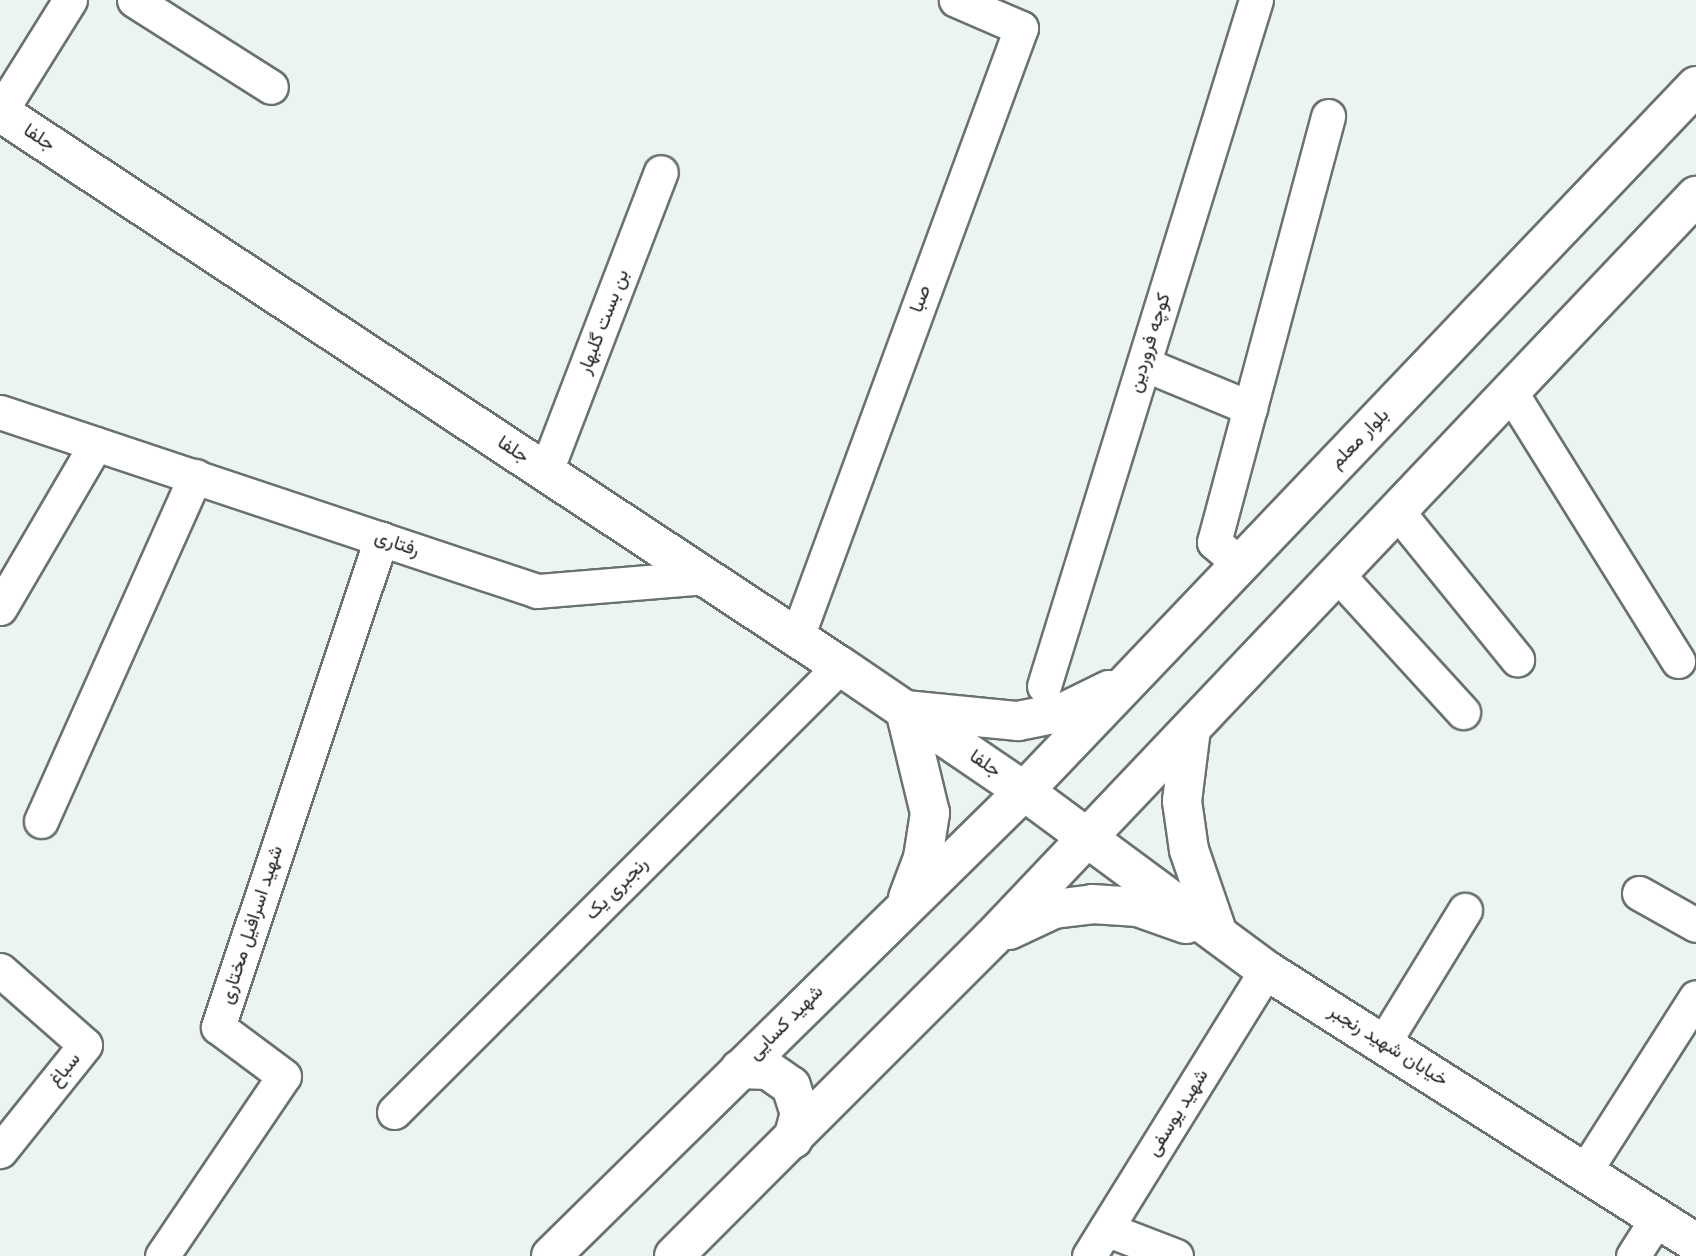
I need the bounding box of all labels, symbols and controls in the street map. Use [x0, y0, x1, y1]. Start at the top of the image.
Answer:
street label: جلفا [19, 119, 59, 157]
street label: بن بست گلبهار [574, 266, 634, 378]
street label: صبا [906, 282, 936, 316]
street label: کوچه فروردین [1124, 290, 1176, 396]
street label: بلوار معلم [1326, 404, 1394, 474]
street label: جلفا [493, 431, 533, 469]
street label: رفتاری [372, 526, 422, 562]
street label: جلفا [965, 745, 1005, 783]
street label: شهید اسرافیل مختاری [216, 843, 288, 1007]
street label: رنجبری یک [581, 853, 653, 925]
street label: شهید کسایی [744, 981, 828, 1065]
street label: خیابان شهید رنجبر [1324, 1000, 1452, 1092]
street label: سباغ [44, 1048, 86, 1092]
street label: شهید یوسفی [1142, 1065, 1214, 1161]

